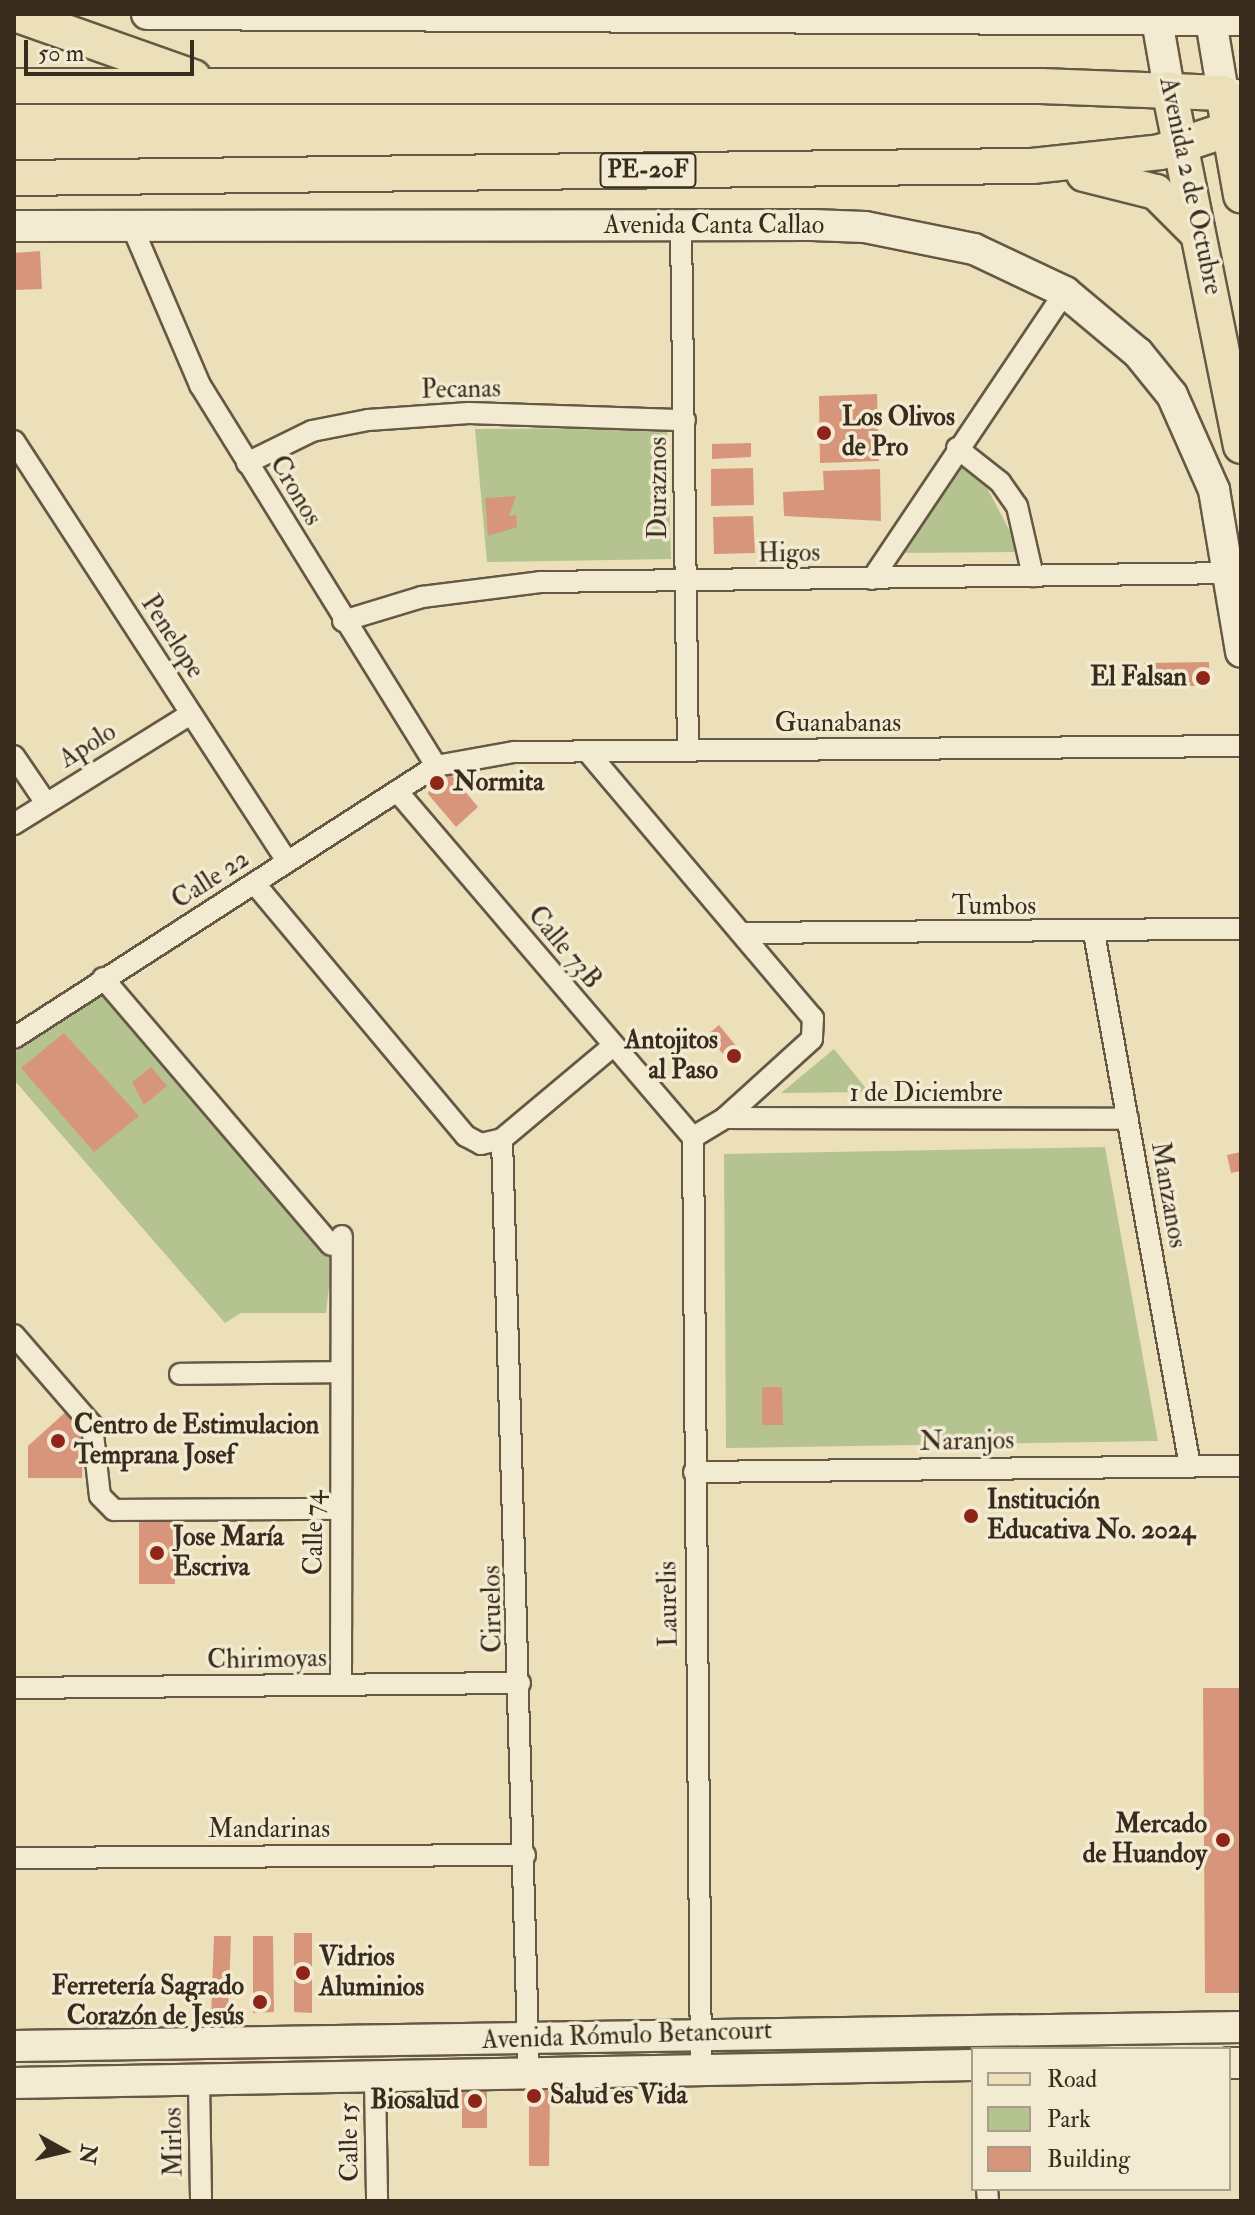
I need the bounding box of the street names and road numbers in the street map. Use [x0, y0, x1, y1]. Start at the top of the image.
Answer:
street label: Avenida 2 de Octubre [1152, 75, 1228, 297]
road number: PE-20F [598, 150, 698, 190]
street label: Avenida Canta Callao [604, 210, 824, 242]
street label: Pecanas [421, 374, 501, 406]
street label: Duraznos [643, 437, 675, 539]
street label: Cronos [262, 451, 328, 531]
street label: Higos [758, 538, 820, 570]
street label: Penelope [134, 590, 210, 684]
street label: Guanabanas [775, 708, 901, 740]
street label: Apolo [54, 717, 122, 775]
street label: Calle 22 [167, 844, 255, 916]
street label: Tumbos [952, 891, 1036, 923]
street label: Calle 73B [521, 900, 607, 996]
street label: 1 de Diciembre [849, 1078, 1003, 1110]
street label: Manzanos [1143, 1140, 1193, 1250]
street label: Naranjos [919, 1426, 1015, 1458]
street label: Calle 74 [299, 1491, 331, 1575]
street label: Laurelis [653, 1561, 685, 1647]
street label: Ciruelos [477, 1565, 509, 1653]
street label: Chirimoyas [207, 1643, 327, 1677]
street label: Mandarinas [208, 1814, 330, 1846]
street label: Avenida Rómulo Betancourt [481, 2015, 773, 2057]
street label: Calle 15 [334, 2102, 366, 2182]
street label: Mirlos [158, 2107, 190, 2177]

